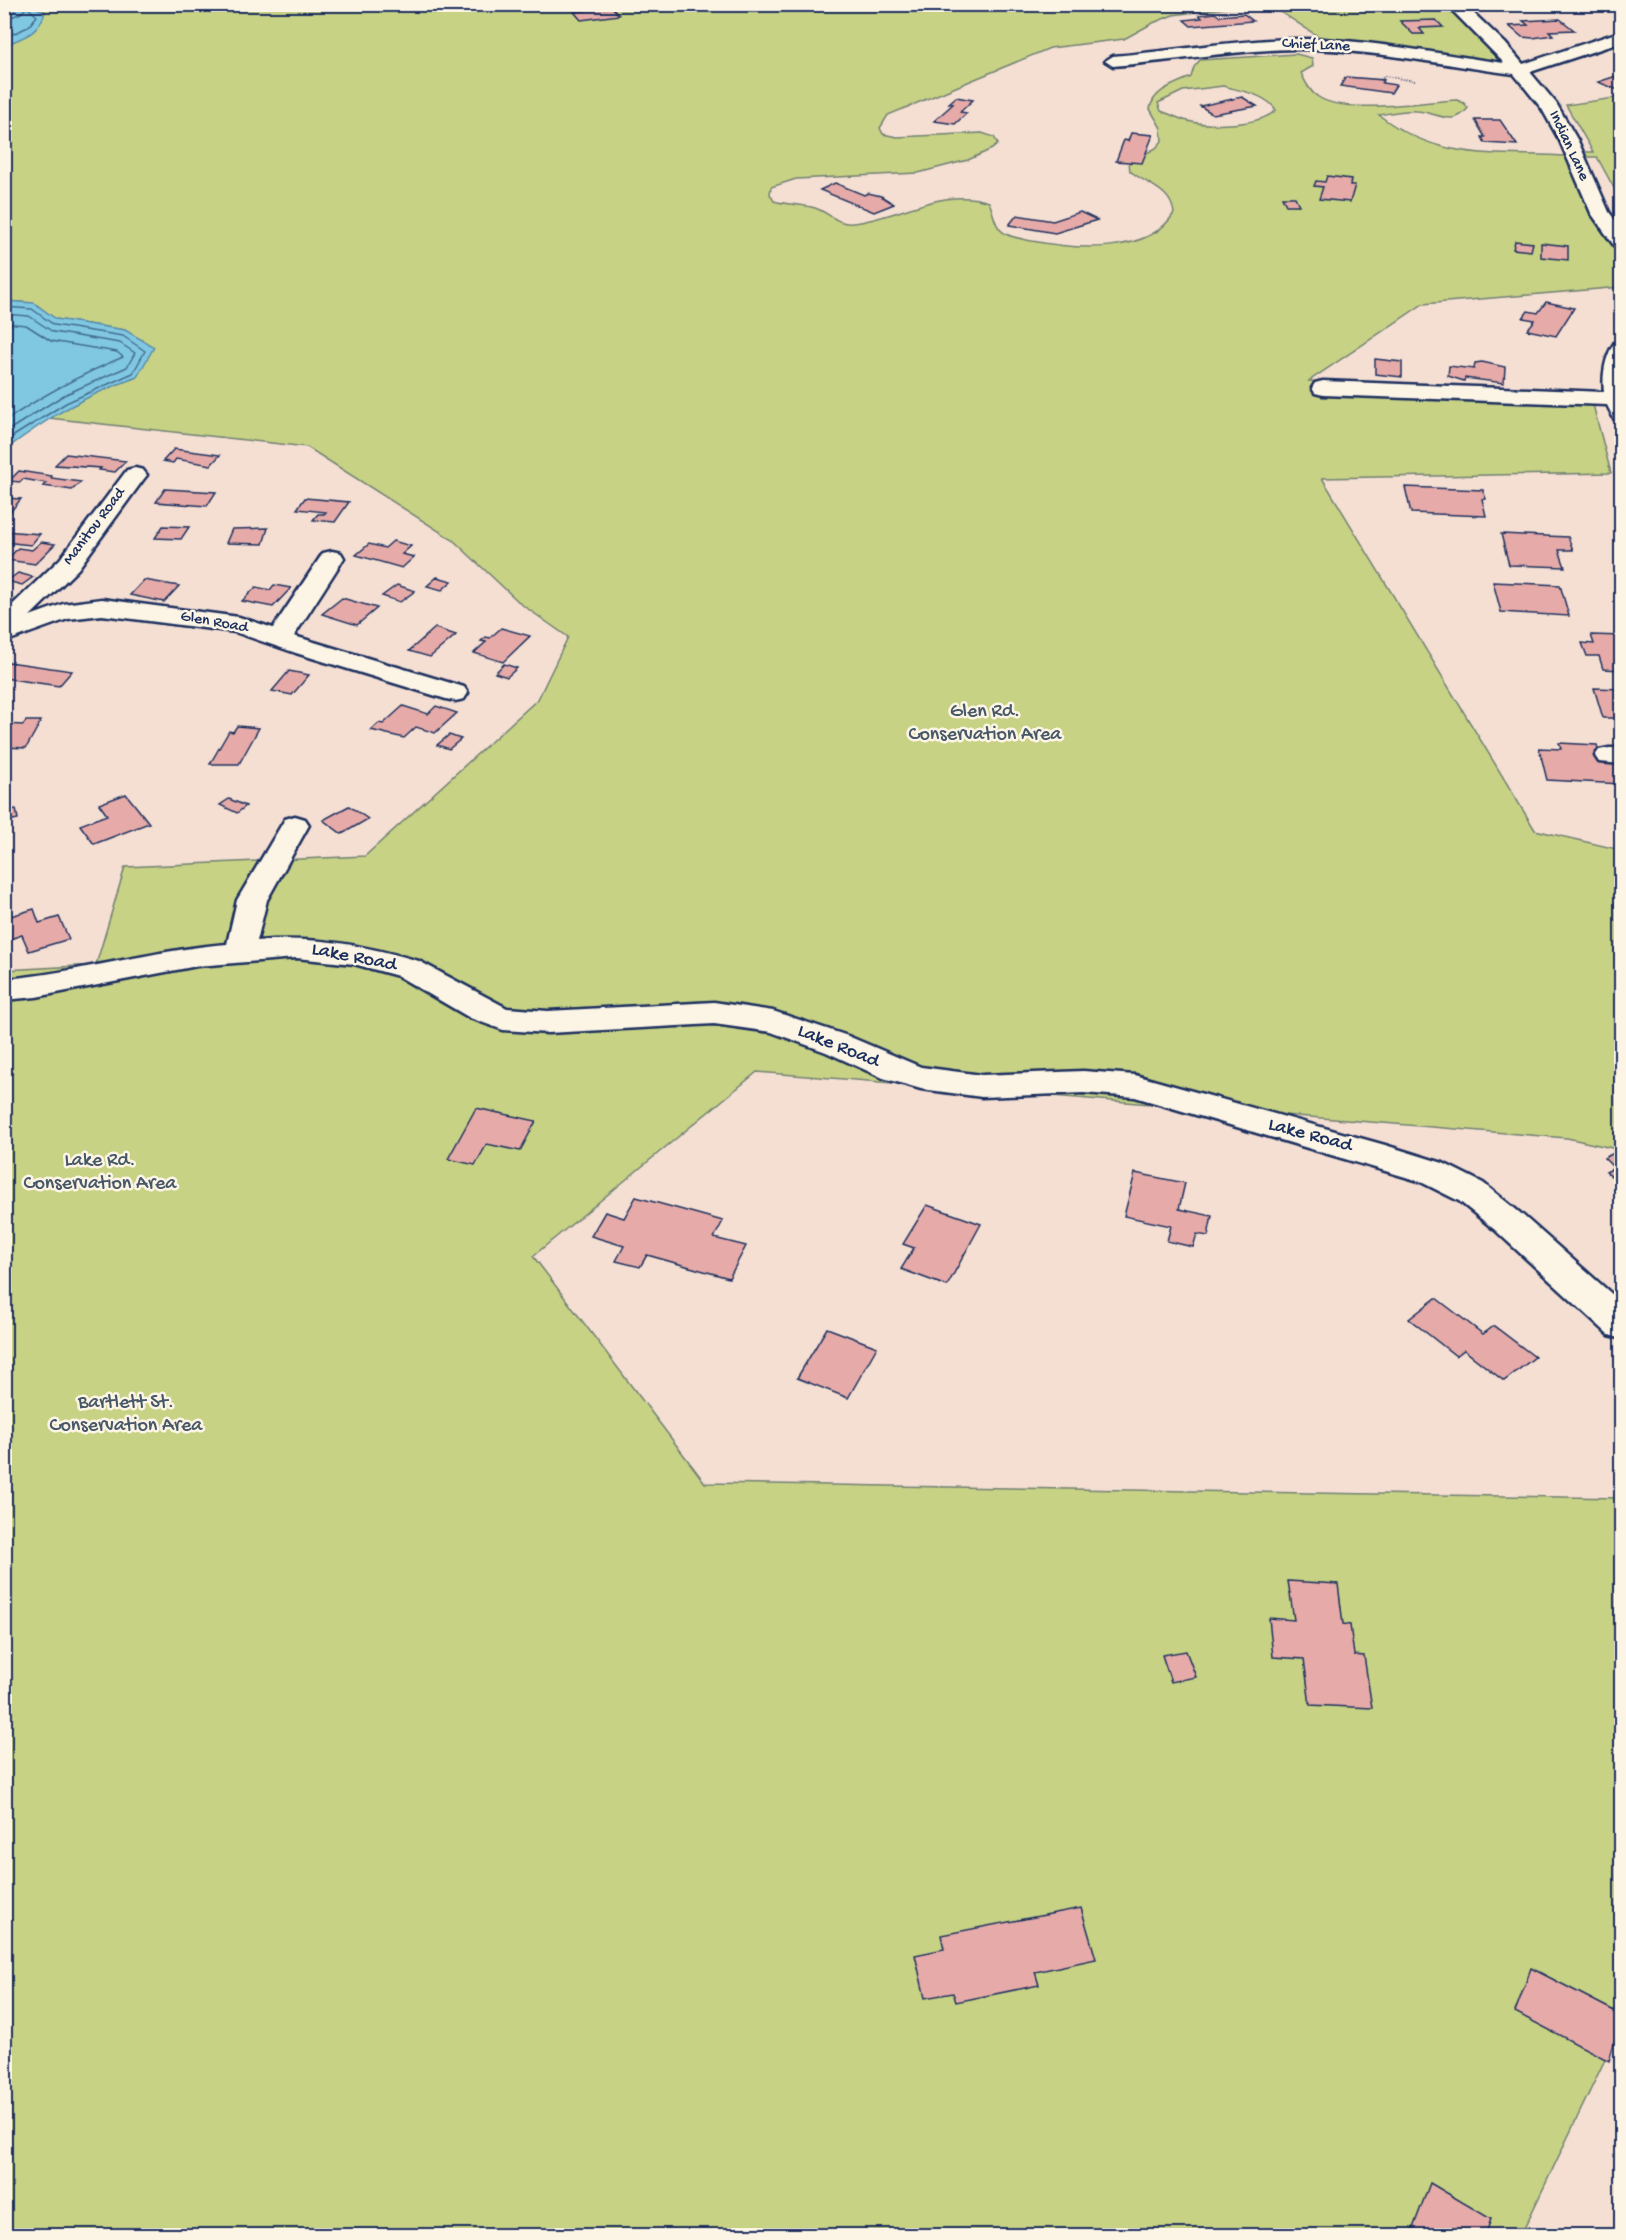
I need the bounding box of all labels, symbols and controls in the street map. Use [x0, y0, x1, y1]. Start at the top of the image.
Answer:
street label: Chief Lane [1281, 35, 1351, 57]
street label: Indian Lane [1544, 108, 1593, 185]
street label: Manitou Road [60, 483, 131, 570]
street label: Glen Road [179, 608, 251, 639]
park label: Glen Rd. Conservation Area [909, 701, 1062, 747]
street label: Lake Road [310, 938, 401, 978]
street label: Lake Road [794, 1020, 884, 1075]
street label: Lake Road [1265, 1114, 1357, 1159]
park label: Lake Rd. Conservation Area [24, 1150, 177, 1196]
park label: Bartlett St. Conservation Area [50, 1392, 203, 1438]

